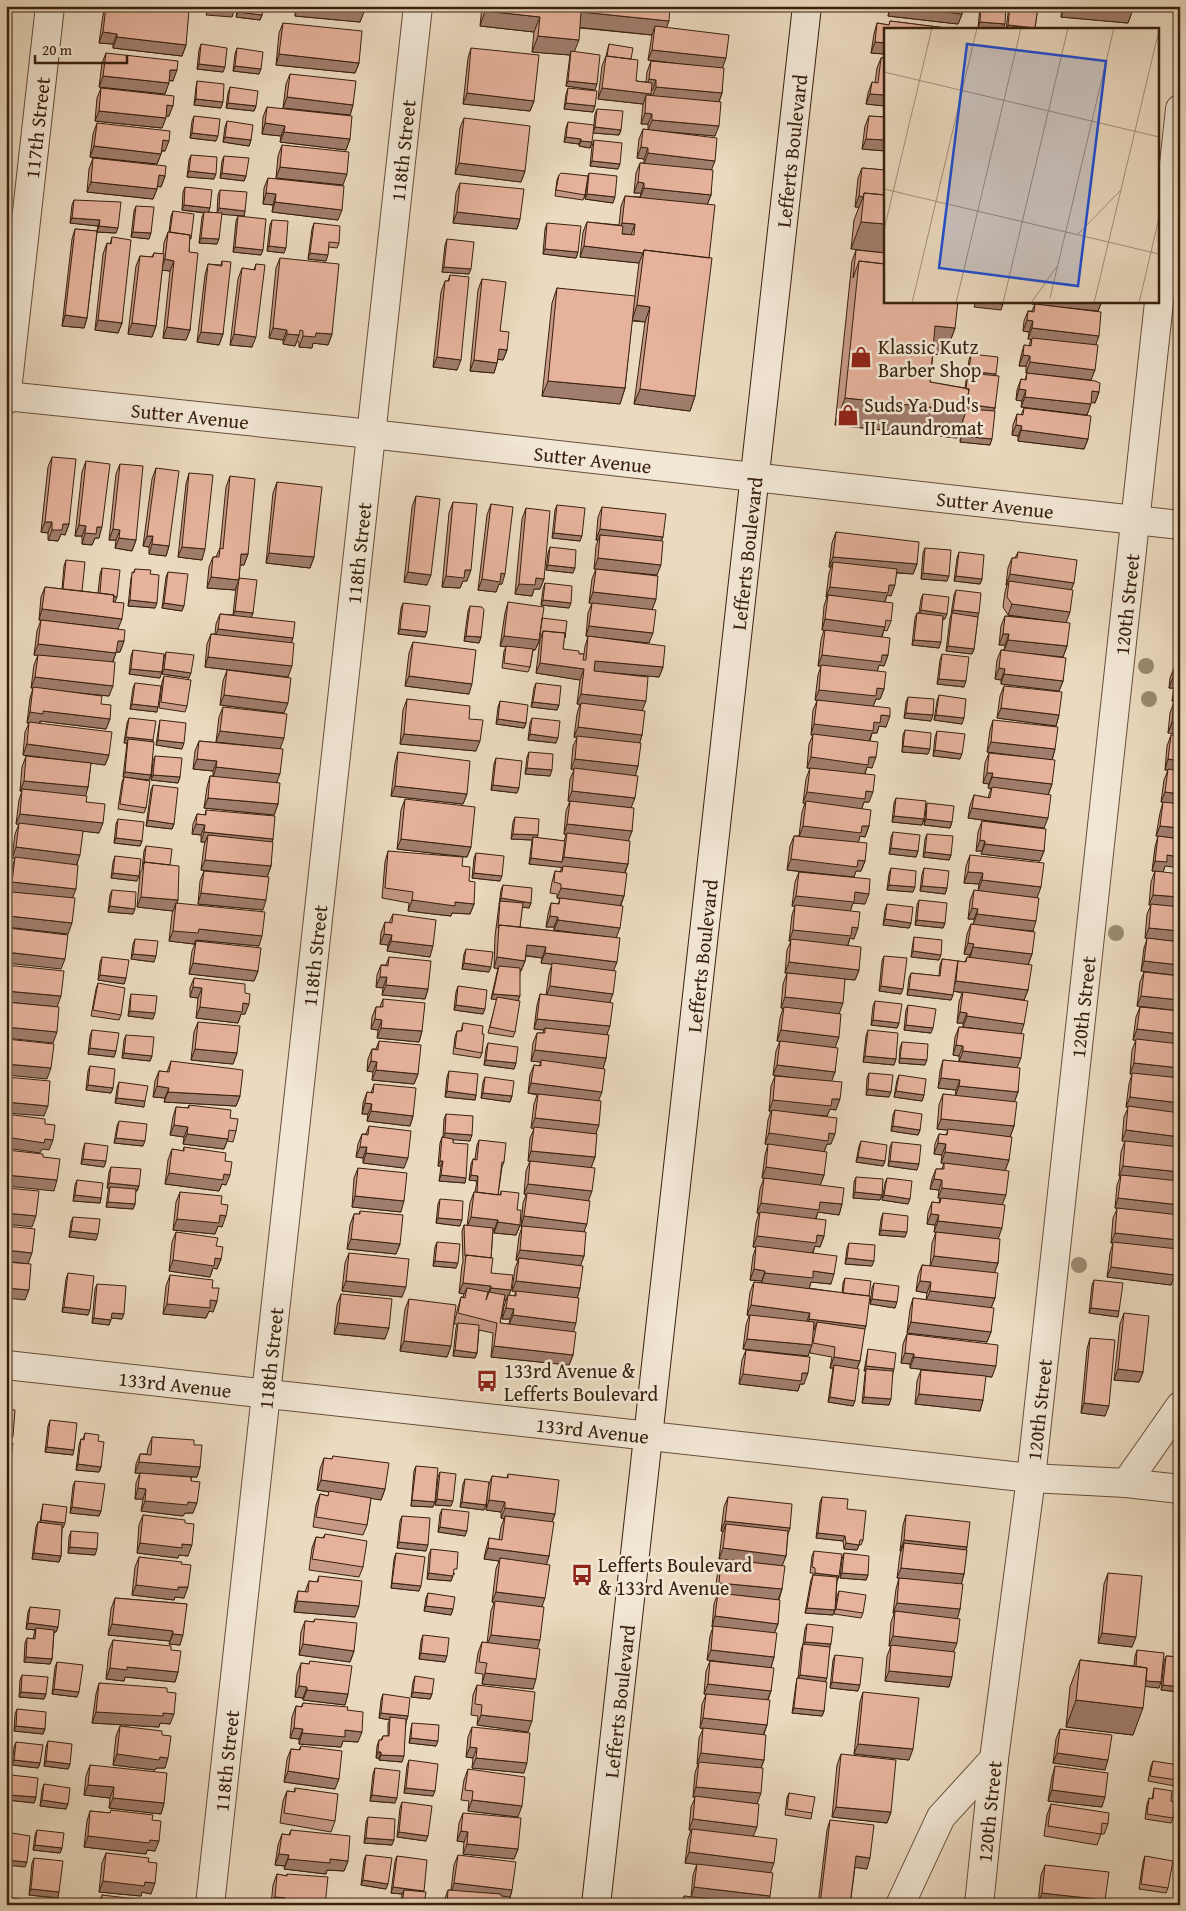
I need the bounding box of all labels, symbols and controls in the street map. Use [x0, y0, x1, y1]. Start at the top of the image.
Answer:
inset map [884, 28, 1158, 302]
scale bar [35, 32, 128, 64]
text: 20 m [42, 39, 73, 60]
street label: Lefferts Boulevard [768, 72, 814, 229]
street label: 117th Street [16, 75, 56, 180]
street label: 118th Street [382, 98, 422, 203]
place label: Klassic Kutz Barber Shop [878, 332, 982, 384]
shop icon: Klassic Kutz Barber Shop [848, 344, 874, 370]
place label: Suds Ya Dud's II Laundromat [864, 390, 984, 442]
street label: Sutter Avenue [130, 395, 250, 436]
shop icon: Suds Ya Dud's II Laundromat [835, 402, 861, 428]
street label: Sutter Avenue [532, 438, 653, 480]
street label: Lefferts Boulevard [723, 475, 769, 632]
street label: Sutter Avenue [935, 483, 1055, 525]
street label: 118th Street [338, 501, 378, 605]
street label: 120th Street [1106, 552, 1146, 657]
street label: Lefferts Boulevard [679, 877, 724, 1034]
street label: 118th Street [294, 903, 334, 1008]
street label: 120th Street [1062, 955, 1102, 1059]
street label: 118th Street [250, 1306, 290, 1411]
place label: 133rd Avenue & Lefferts Boulevard [504, 1356, 658, 1408]
street label: 120th Street [1018, 1357, 1058, 1462]
street label: 133rd Avenue [117, 1363, 233, 1404]
bus stop icon: 133rd Avenue & Lefferts Boulevard [474, 1368, 500, 1394]
street label: 133rd Avenue [534, 1409, 650, 1450]
place label: Lefferts Boulevard & 133rd Avenue [598, 1550, 752, 1602]
bus stop icon: Lefferts Boulevard & 133rd Avenue [569, 1562, 595, 1588]
street label: Lefferts Boulevard [596, 1623, 642, 1779]
street label: 118th Street [206, 1708, 246, 1813]
street label: 120th Street [969, 1759, 1008, 1864]

